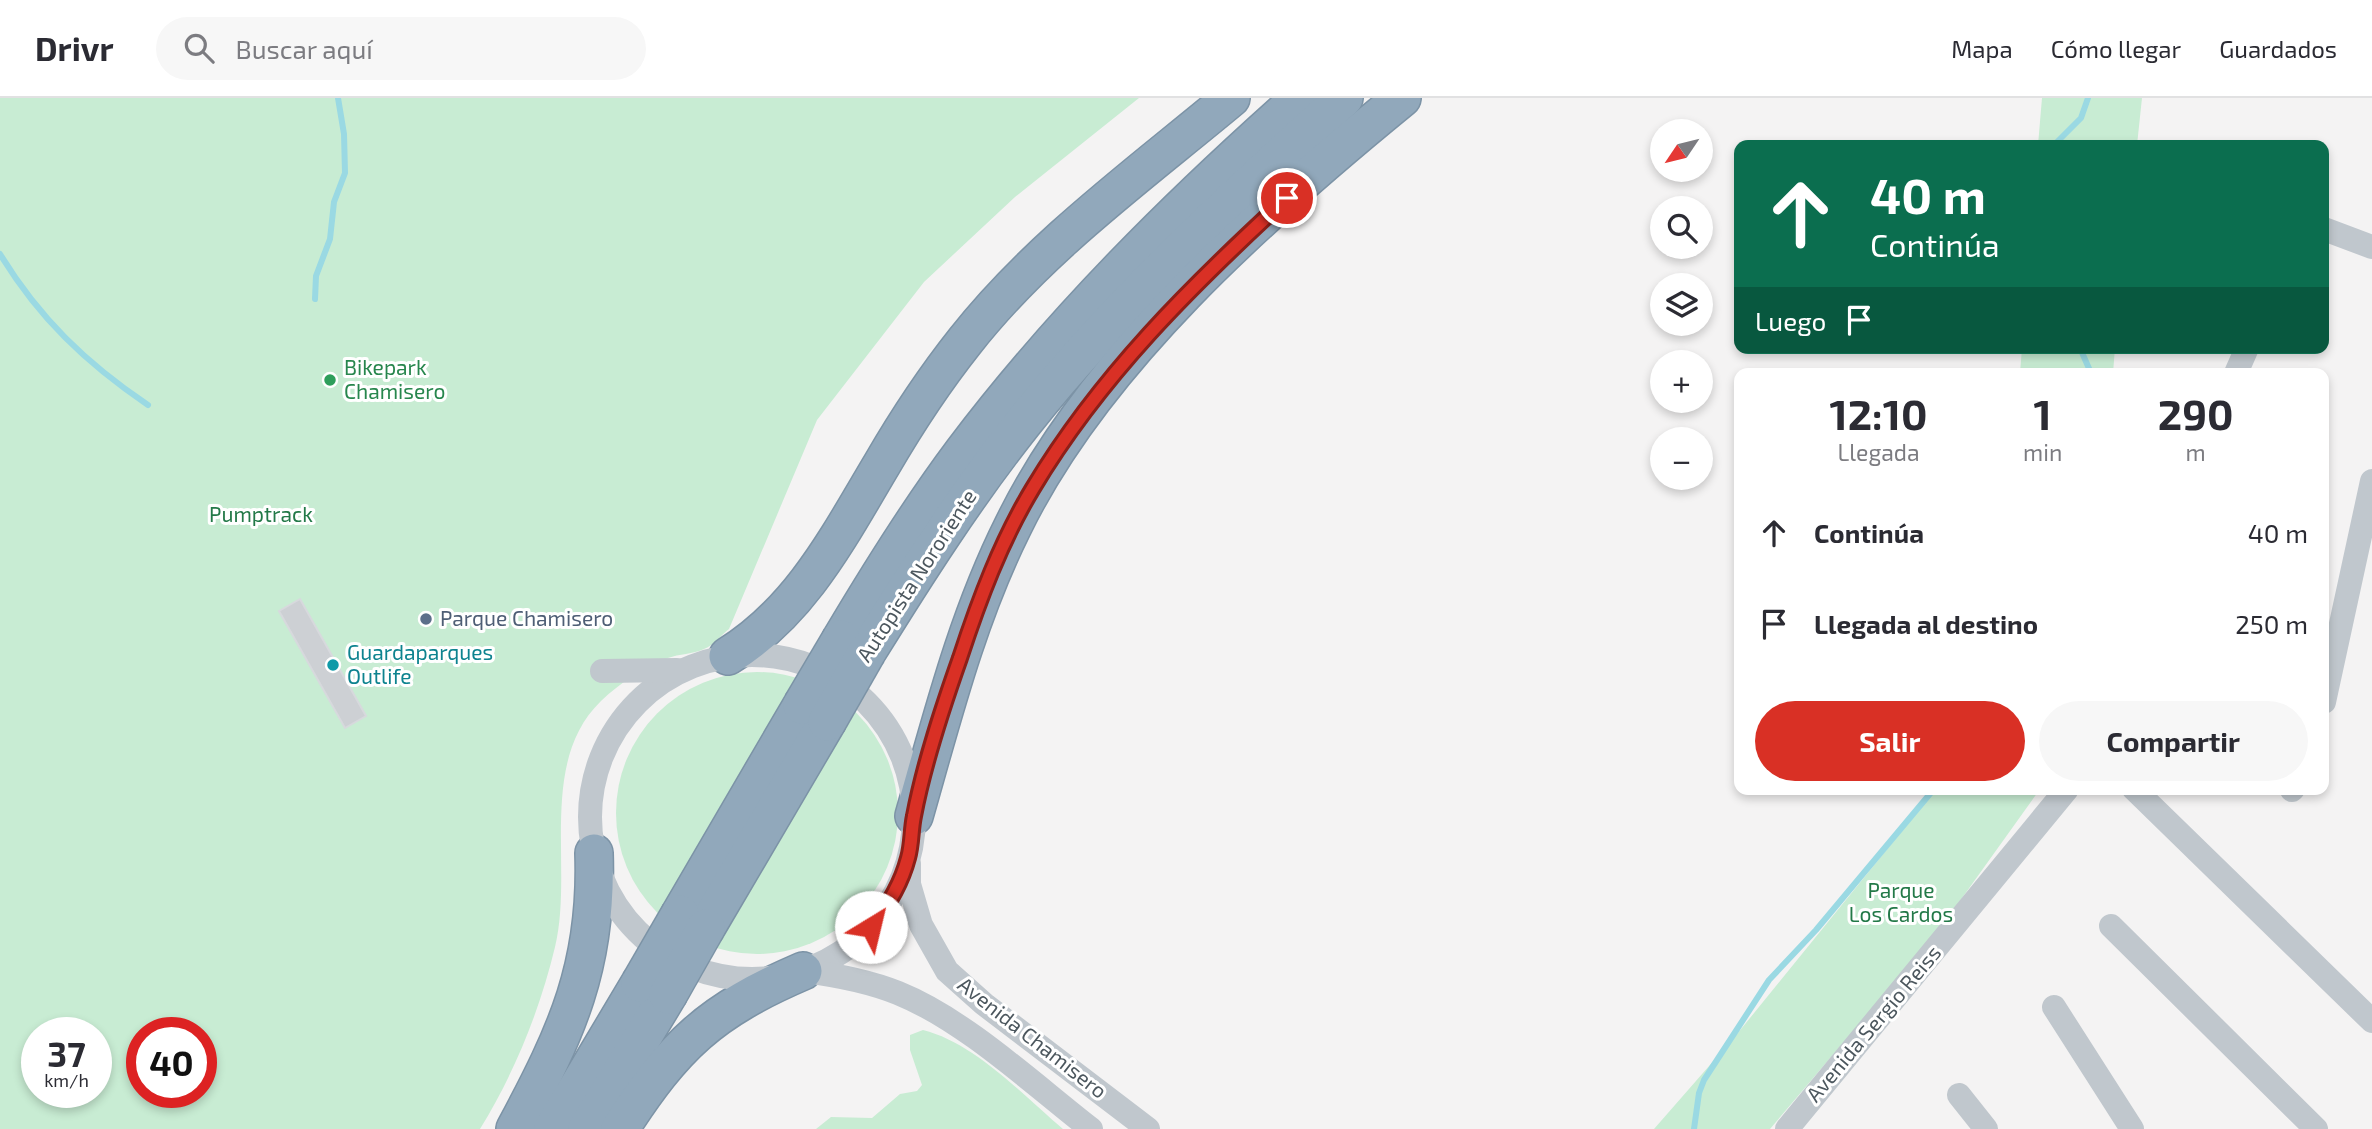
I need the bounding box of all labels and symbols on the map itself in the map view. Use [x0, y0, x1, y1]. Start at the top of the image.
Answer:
north arrow [1650, 119, 1713, 182]
pin [1257, 168, 1317, 228]
place label: Bikepark Chamisero [344, 354, 445, 403]
marker: Bikepark Chamisero [322, 372, 338, 388]
street label: Autopista Nororiente [851, 484, 981, 666]
park label: Pumptrack [209, 501, 313, 526]
place label: Parque Chamisero [440, 605, 613, 630]
marker: Parque Chamisero [418, 611, 434, 627]
place label: Guardaparques Outlife [347, 639, 493, 688]
marker: Guardaparques Outlife [325, 657, 341, 673]
park label: Parque Los Cardos [1849, 877, 1953, 926]
position arrow [834, 890, 908, 964]
street label: Avenida Sergio Reiss [1800, 940, 1945, 1106]
street label: Avenida Chamisero [954, 971, 1112, 1103]
speed limit sign: 40 [126, 1017, 217, 1108]

